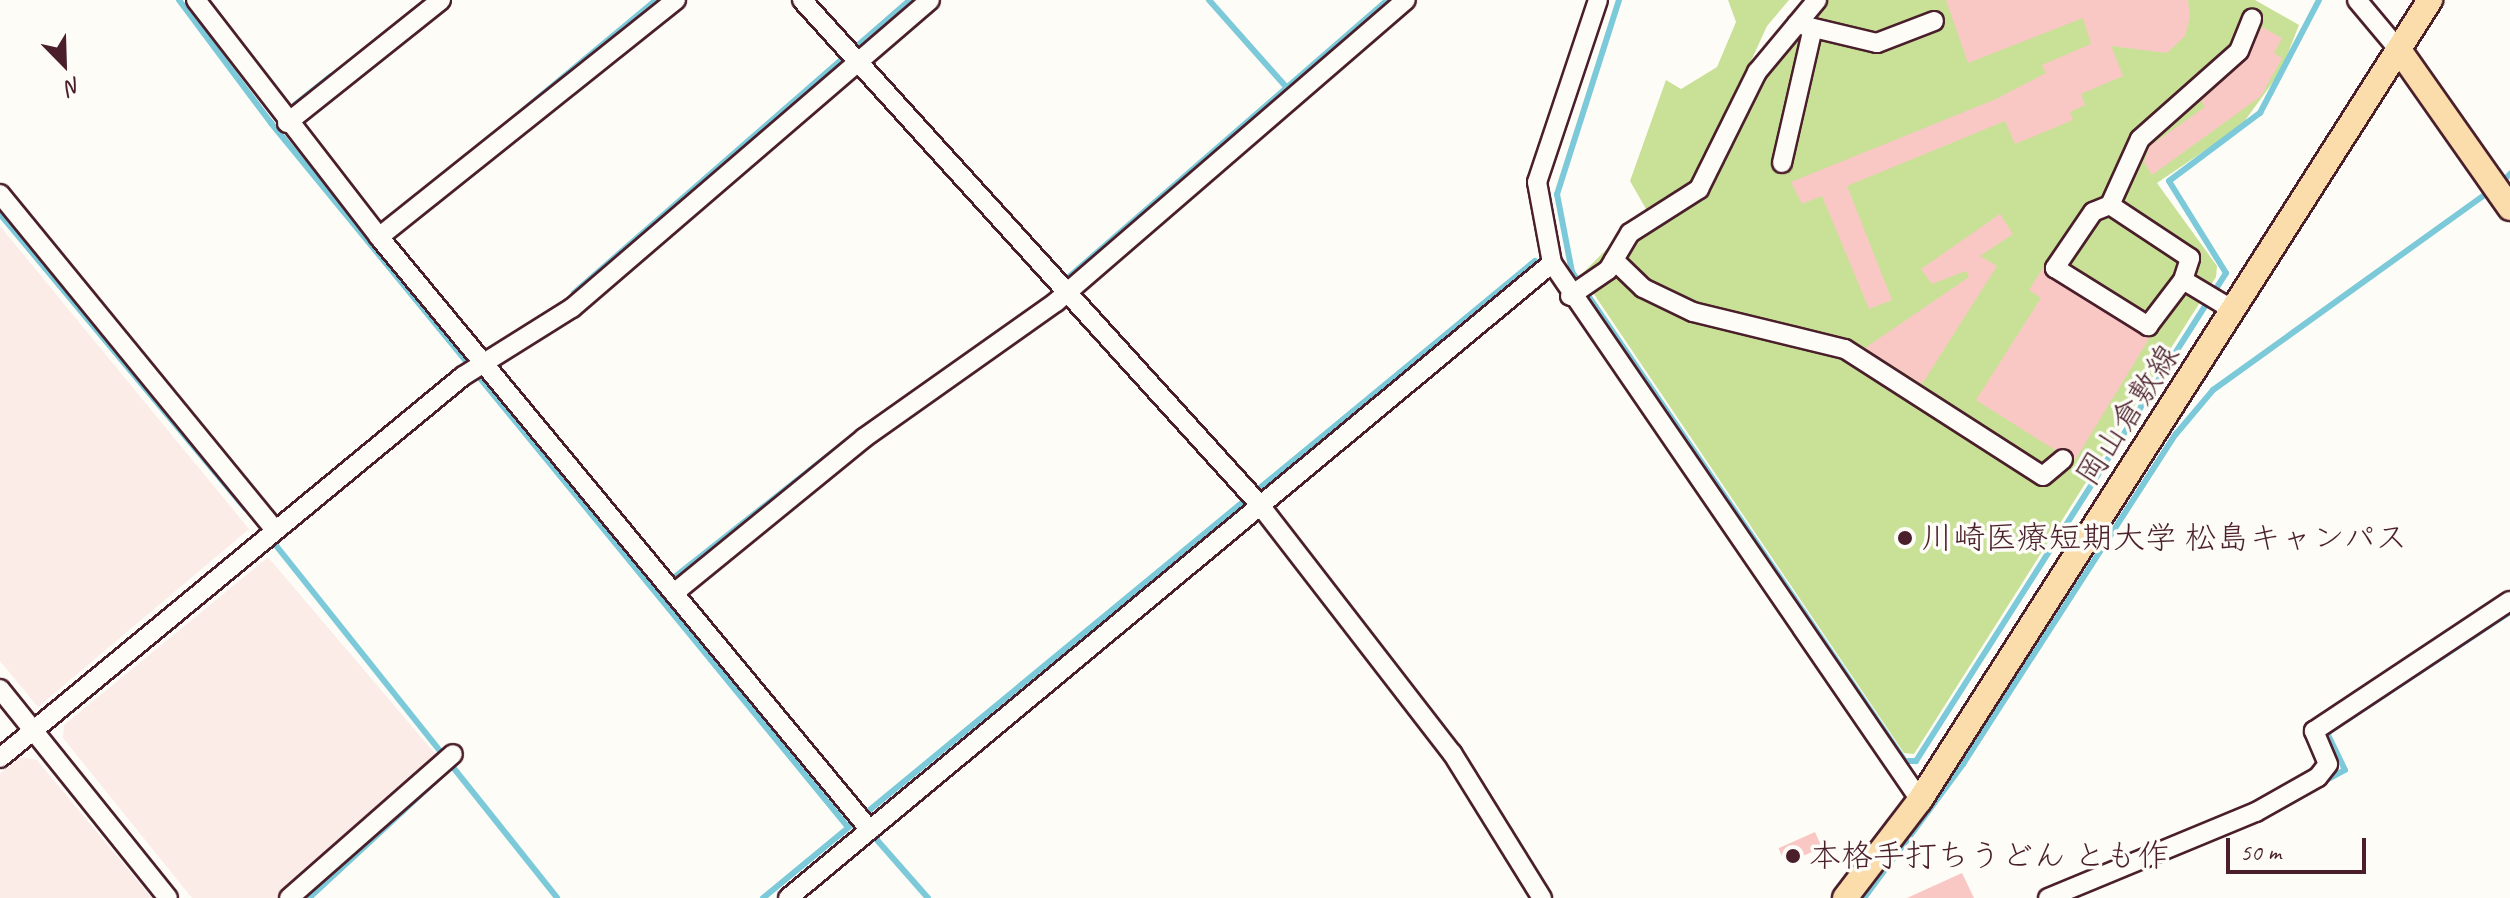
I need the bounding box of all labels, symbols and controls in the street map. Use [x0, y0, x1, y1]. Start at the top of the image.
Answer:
north arrow [24, 24, 104, 104]
text: N [62, 71, 85, 102]
street label: 岡山倉敷線 [2068, 337, 2188, 493]
place label: 川崎医療短期大学 松島キャンパス [1921, 519, 2409, 557]
marker: 川崎医療短期大学 松島キャンパス [1896, 529, 1914, 547]
scale bar [2230, 822, 2370, 872]
place label: 本格手打ちうどん とも作 [1809, 837, 2169, 875]
text: 50 m [2240, 837, 2281, 867]
marker: 本格手打ちうどん とも作 [1784, 847, 1802, 865]

